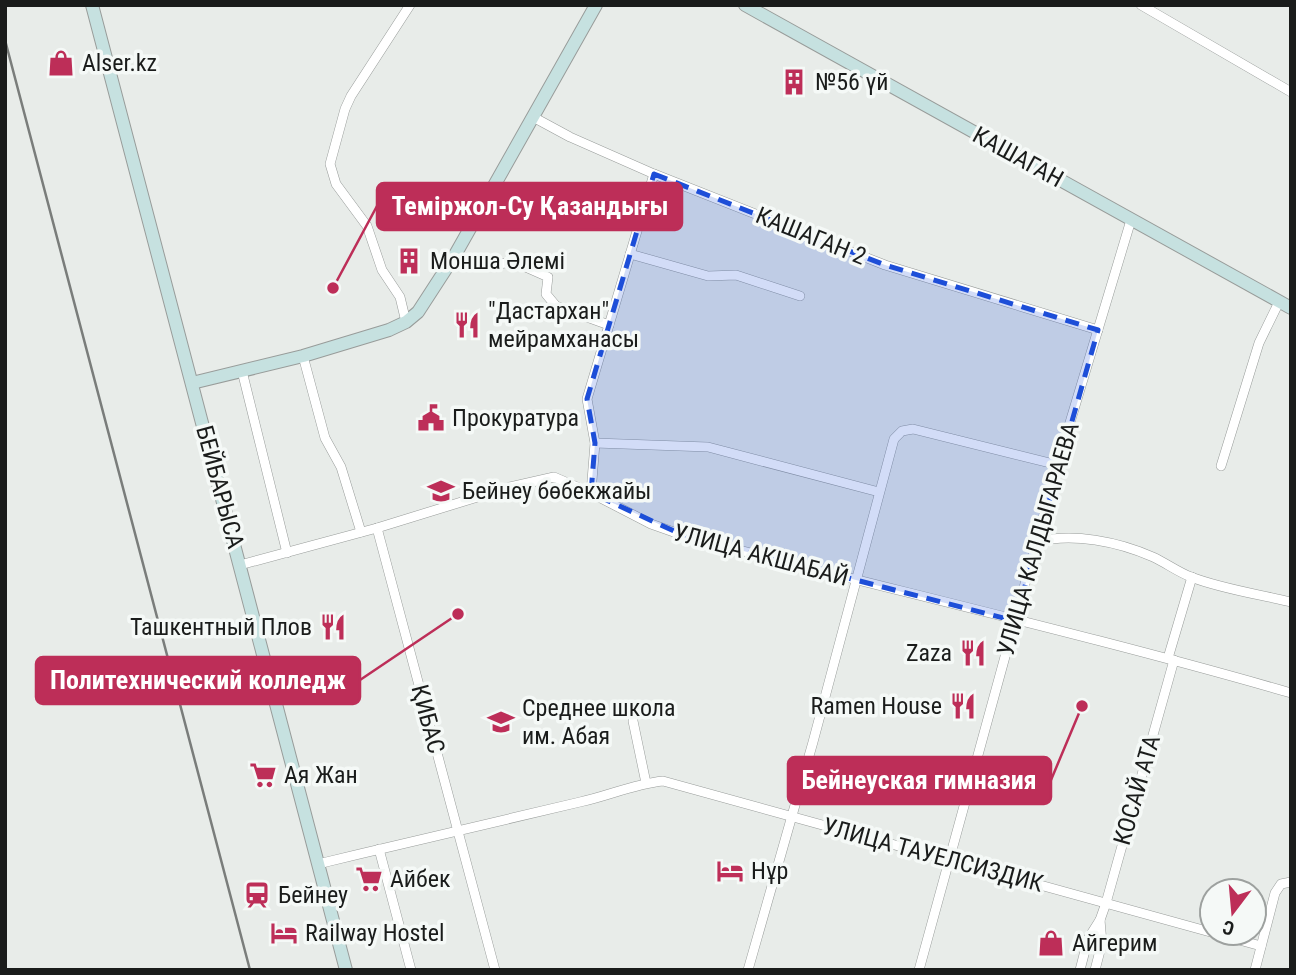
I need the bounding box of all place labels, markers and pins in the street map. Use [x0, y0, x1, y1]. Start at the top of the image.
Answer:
shop icon: Alser.kz [46, 48, 76, 78]
place label: Alser.kz [82, 49, 157, 77]
building icon: №56 үй [779, 67, 809, 97]
place label: №56 үй [815, 68, 888, 96]
callout: Теміржол-Су Қазандығы [377, 183, 682, 230]
building icon: Монша Әлемі [394, 246, 424, 276]
place label: Монша Әлемі [430, 247, 565, 275]
place label: "Дастархан" мейрамханасы [488, 297, 639, 353]
restaurant icon: "Дастархан" мейрамханасы [452, 310, 482, 340]
public building icon: Прокуратура [416, 403, 446, 433]
place label: Прокуратура [452, 404, 579, 432]
school or university icon: Бейнеу бөбекжайы [426, 476, 456, 506]
place label: Бейнеу бөбекжайы [462, 477, 651, 505]
restaurant icon: Ташкентный Плов [318, 612, 348, 642]
place label: Ташкентный Плов [130, 613, 312, 641]
restaurant icon: Zaza [958, 638, 988, 668]
place label: Zaza [906, 639, 952, 667]
callout: Политехнический колледж [36, 657, 360, 704]
restaurant icon: Ramen House [948, 691, 978, 721]
place label: Ramen House [811, 692, 942, 720]
place label: Среднее школа им. Абая [522, 694, 676, 750]
school or university icon: Среднее школа им. Абая [486, 707, 516, 737]
callout: Бейнеуская гимназия [788, 757, 1051, 804]
supermarket icon: Ая Жан [248, 760, 278, 790]
place label: Ая Жан [284, 761, 358, 789]
hotel icon: Нұр [715, 856, 745, 886]
place label: Нұр [751, 857, 788, 885]
supermarket icon: Айбек [354, 864, 384, 894]
place label: Айбек [390, 865, 451, 893]
station icon: Бейнеу [242, 880, 272, 910]
place label: Бейнеу [278, 881, 348, 909]
hotel icon: Railway Hostel [269, 918, 299, 948]
place label: Railway Hostel [305, 919, 444, 947]
shop icon: Айгерим [1036, 928, 1066, 958]
place label: Айгерим [1072, 929, 1158, 957]

